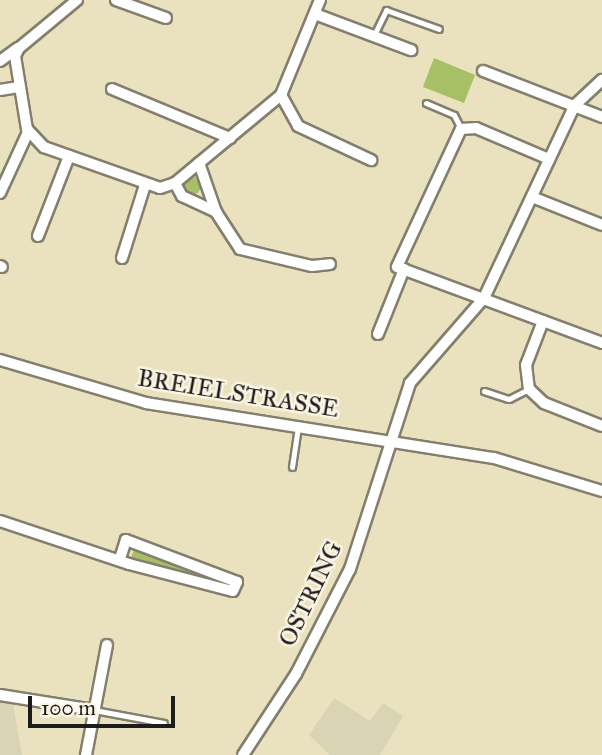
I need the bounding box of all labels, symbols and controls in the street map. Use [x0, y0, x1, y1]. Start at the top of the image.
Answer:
street label: BREIELSTRASSE [135, 364, 341, 424]
street label: OSTRING [273, 537, 349, 651]
scale bar [32, 682, 178, 726]
text: 100 m [41, 695, 96, 721]

